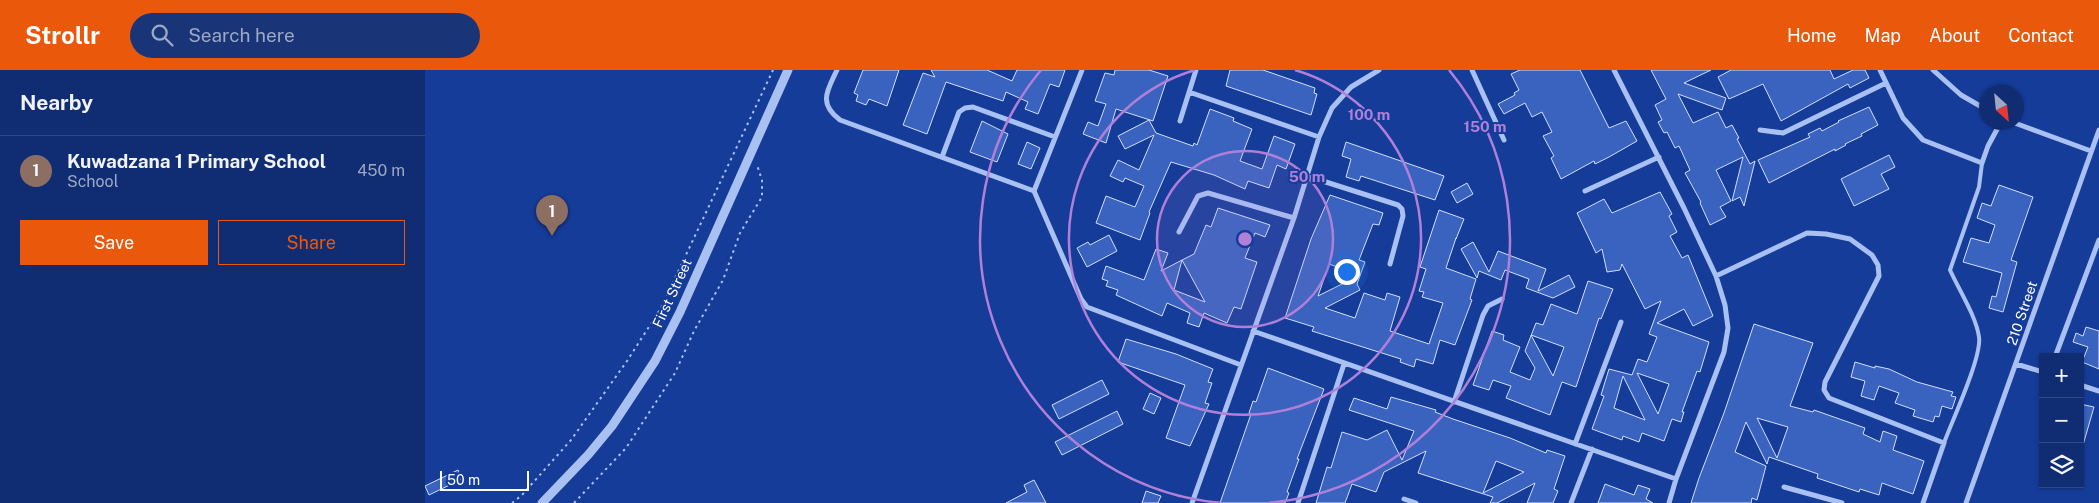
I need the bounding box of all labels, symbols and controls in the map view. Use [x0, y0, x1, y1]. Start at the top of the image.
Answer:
search box [130, 13, 480, 58]
text: Strollr [25, 21, 100, 49]
icon: search [148, 21, 176, 49]
text: Search here [188, 24, 295, 46]
text: Home [1787, 25, 1837, 46]
text: Map [1865, 25, 1901, 46]
text: About [1929, 25, 1980, 46]
text: Contact [2008, 25, 2074, 46]
north arrow [1979, 85, 2024, 130]
text: Nearby [20, 90, 93, 115]
text: 100 m [1348, 106, 1390, 123]
text: 150 m [1463, 118, 1507, 135]
text: Kuwadzana 1 Primary School [67, 150, 326, 172]
text: 1 [33, 161, 39, 180]
text: 450 m [357, 161, 405, 180]
text: 50 m [1289, 168, 1325, 185]
text: School [67, 172, 118, 191]
pin: 1 [536, 195, 568, 236]
button: Save [20, 220, 208, 265]
button: Share [218, 220, 405, 265]
centre of rings [1236, 230, 1254, 248]
street label: First Street [649, 256, 695, 330]
your location [1334, 259, 1360, 285]
street label: 210 Street [2004, 279, 2040, 347]
map controls [2039, 353, 2084, 488]
button: + [2039, 353, 2084, 398]
button: − [2039, 398, 2084, 443]
button: layers [2039, 443, 2084, 488]
scale bar [440, 468, 529, 491]
text: 50 m [447, 472, 480, 488]

